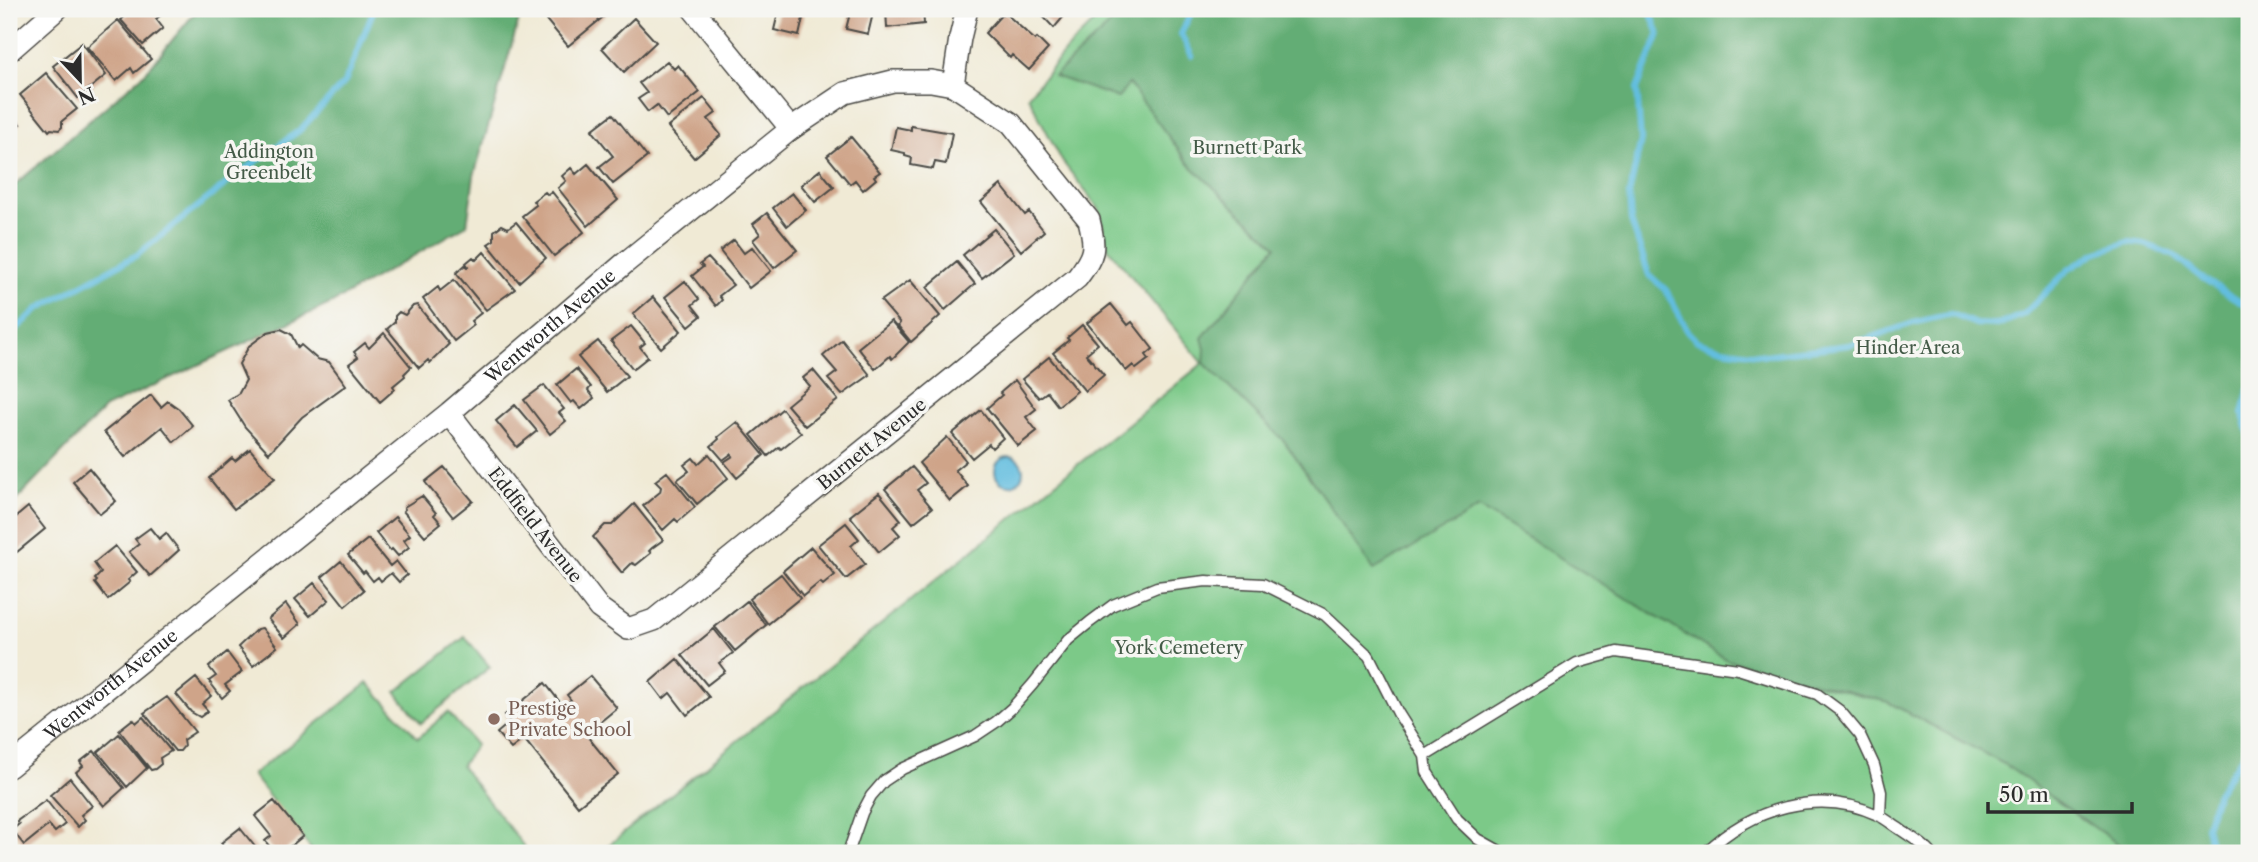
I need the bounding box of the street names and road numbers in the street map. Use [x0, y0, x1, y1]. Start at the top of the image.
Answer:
street label: Wentworth Avenue [480, 265, 620, 389]
street label: Burnett Avenue [813, 393, 931, 495]
street label: Eddfield Avenue [483, 463, 587, 587]
street label: Wentworth Avenue [39, 625, 182, 746]

